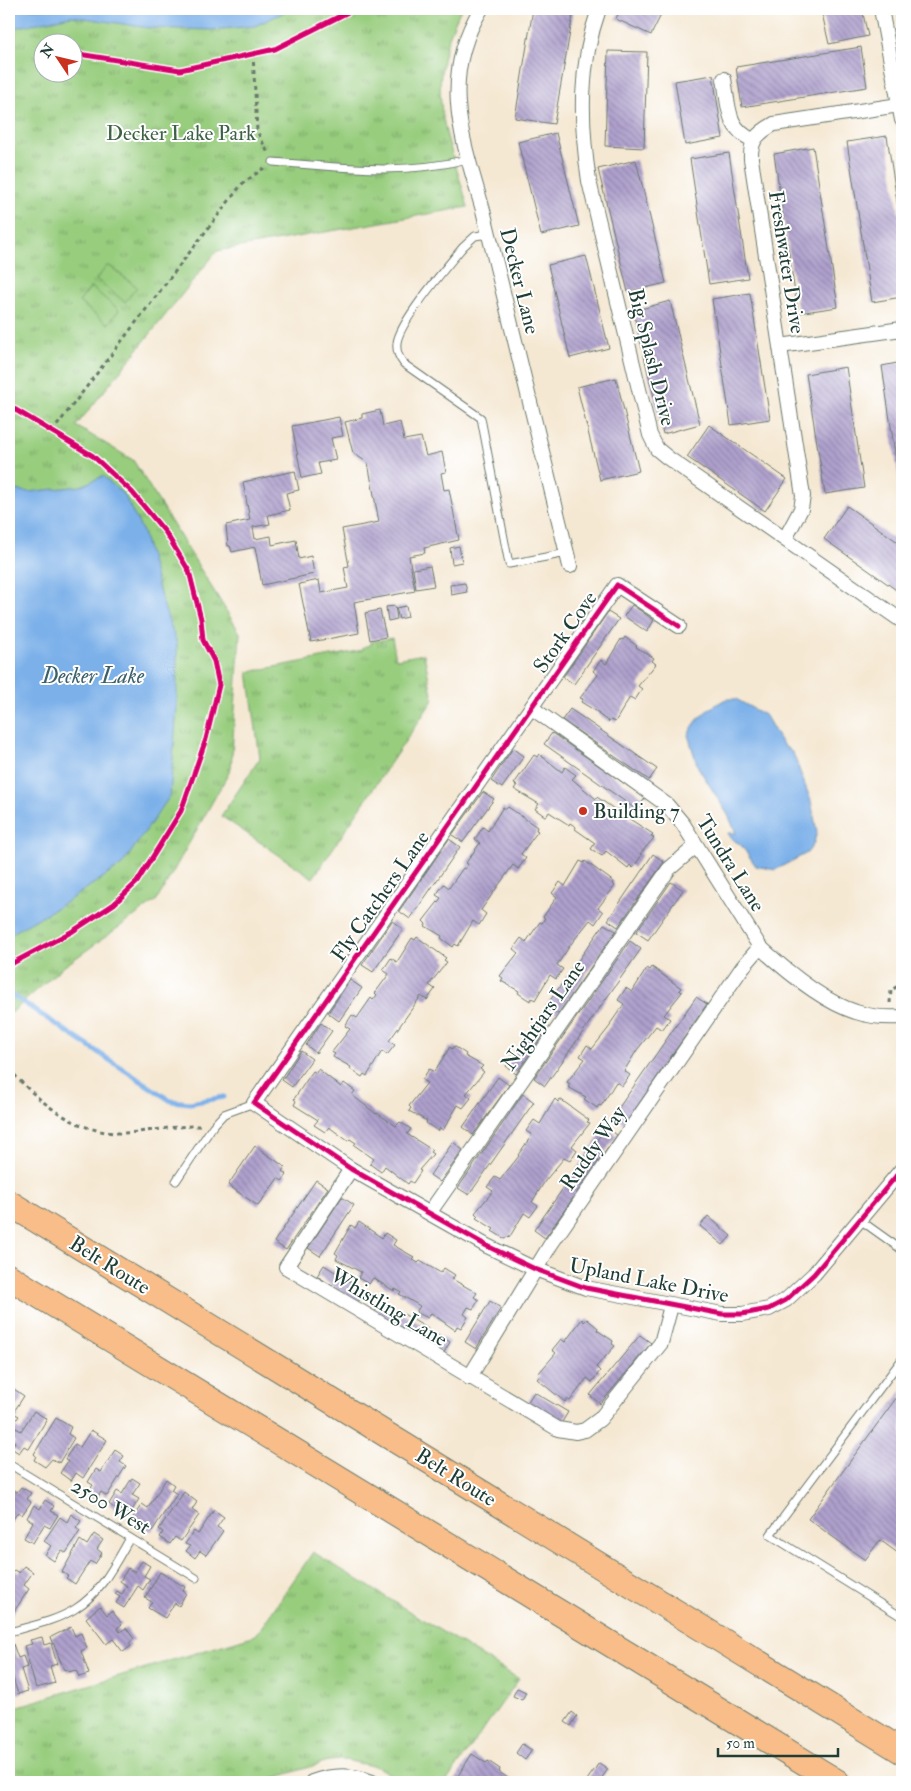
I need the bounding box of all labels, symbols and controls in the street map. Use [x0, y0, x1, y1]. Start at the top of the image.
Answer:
north arrow [32, 32, 82, 82]
text: N [37, 40, 59, 62]
park label: Decker Lake Park [106, 120, 256, 147]
street label: Freshwater Drive [762, 189, 811, 336]
street label: Decker Lane [493, 225, 546, 337]
street label: Big Splash Drive [621, 286, 682, 429]
street label: Stork Cove [527, 586, 603, 678]
water label: Decker Lake [41, 662, 145, 690]
place label: Building 7 [593, 798, 680, 825]
marker: Building 7 [577, 805, 589, 817]
street label: Tundra Lane [690, 810, 771, 917]
street label: Fly Catchers Lane [325, 825, 436, 967]
street label: Nightjars Lane [495, 955, 591, 1076]
street label: Ruddy Way [554, 1100, 633, 1196]
street label: Belt Route [64, 1230, 155, 1301]
street label: Upland Lake Drive [567, 1252, 731, 1309]
street label: Whistling Lane [324, 1261, 453, 1353]
street label: Belt Route [410, 1442, 501, 1513]
street label: 2500 West [66, 1472, 156, 1541]
scale bar [718, 1726, 838, 1758]
text: 50 m [726, 1734, 755, 1753]

